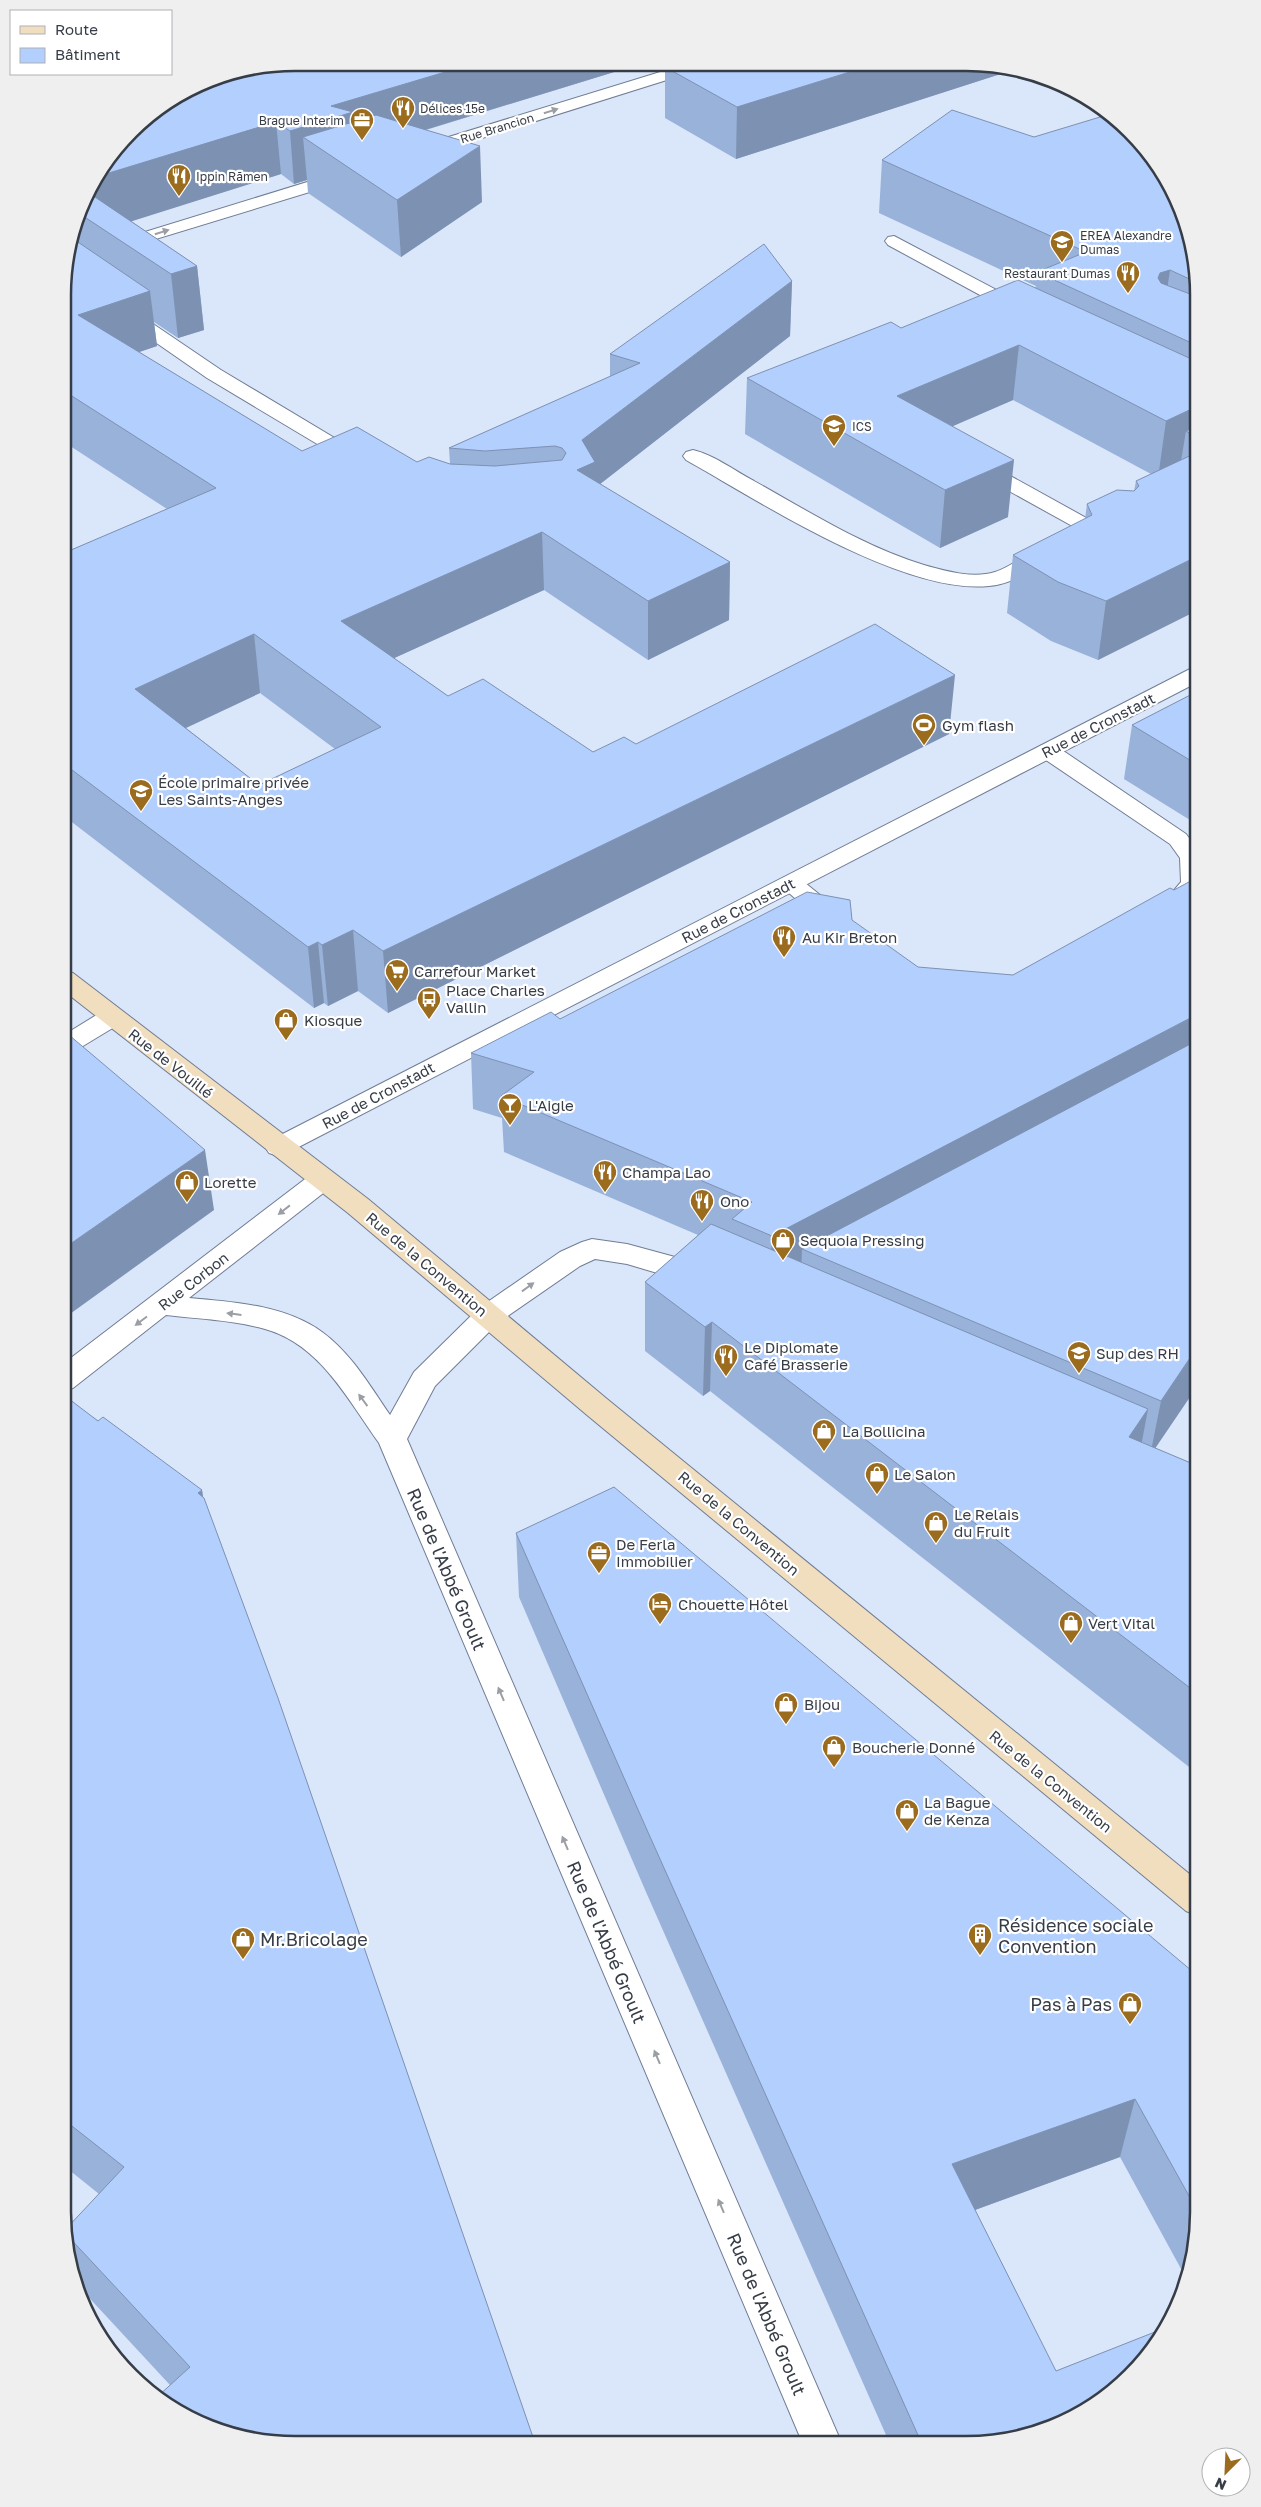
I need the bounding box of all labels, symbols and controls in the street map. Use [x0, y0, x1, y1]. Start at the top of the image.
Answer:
legend [10, 10, 172, 75]
text: Route [55, 20, 98, 38]
text: Bâtiment [55, 45, 120, 63]
restaurant icon: Délices 15e [390, 95, 416, 129]
place label: Délices 15e [420, 101, 485, 116]
office icon: Brague Interim [349, 107, 375, 141]
one-way arrow [544, 107, 559, 115]
street label: Rue Brancion [458, 110, 536, 146]
place label: Brague Interim [259, 113, 344, 128]
restaurant icon: Ippin Rāmen [166, 163, 192, 197]
place label: Ippin Rāmen [196, 169, 268, 184]
one-way arrow [155, 228, 170, 236]
place label: EREA Alexandre Dumas [1080, 228, 1172, 257]
school or university icon: EREA Alexandre Dumas [1049, 229, 1075, 263]
restaurant icon: Restaurant Dumas [1115, 260, 1141, 294]
place label: Restaurant Dumas [1004, 266, 1110, 281]
school or university icon: ICS [821, 413, 847, 447]
place label: ICS [852, 419, 872, 434]
street label: Rue de Cronstadt [1038, 689, 1158, 761]
sports icon: Gym flash [911, 712, 937, 746]
place label: Gym flash [942, 716, 1014, 734]
place label: École primaire privée Les Saints-Anges [158, 773, 309, 808]
school or university icon: École primaire privée Les Saints-Anges [128, 778, 154, 812]
street label: Rue de Cronstadt [678, 874, 798, 946]
restaurant icon: Au Kir Breton [771, 924, 797, 958]
place label: Au Kir Breton [802, 928, 897, 946]
supermarket icon: Carrefour Market [384, 958, 410, 992]
place label: Carrefour Market [414, 962, 536, 980]
place label: Place Charles Vallin [446, 981, 545, 1016]
bus stop icon: Place Charles Vallin [416, 986, 442, 1020]
shop icon: Kiosque [273, 1007, 299, 1041]
place label: Kiosque [304, 1011, 363, 1029]
street label: Rue de Vouillé [125, 1024, 217, 1102]
street label: Rue de Cronstadt [319, 1058, 437, 1132]
bar icon: L'Aigle [497, 1092, 523, 1126]
place label: L'Aigle [528, 1096, 574, 1114]
restaurant icon: Champa Lao [592, 1159, 618, 1193]
place label: Champa Lao [622, 1163, 711, 1181]
shop icon: Lorette [174, 1169, 200, 1203]
place label: Lorette [204, 1173, 257, 1191]
restaurant icon: Ono [689, 1188, 715, 1222]
place label: Ono [720, 1192, 749, 1210]
one-way arrow [277, 1205, 290, 1216]
street label: Rue de la Convention [363, 1208, 491, 1320]
shop icon: Sequoia Pressing [770, 1227, 796, 1261]
place label: Sequoia Pressing [800, 1231, 924, 1249]
street label: Rue Corbon [154, 1248, 232, 1314]
one-way arrow [521, 1282, 535, 1292]
one-way arrow [226, 1310, 242, 1318]
one-way arrow [134, 1316, 148, 1326]
place label: Le Diplomate Café Brasserie [744, 1338, 848, 1373]
school or university icon: Sup des RH [1066, 1340, 1092, 1374]
restaurant icon: Le Diplomate Café Brasserie [713, 1343, 739, 1377]
place label: Sup des RH [1096, 1344, 1179, 1362]
one-way arrow [358, 1393, 368, 1407]
shop icon: La Bollicina [811, 1418, 837, 1452]
place label: La Bollicina [842, 1422, 926, 1440]
shop icon: Le Salon [864, 1461, 890, 1495]
place label: Le Salon [894, 1465, 956, 1483]
street label: Rue de la Convention [675, 1467, 803, 1579]
street label: Rue de l'Abbé Groult [403, 1485, 491, 1653]
place label: Le Relais du Fruit [954, 1505, 1019, 1540]
shop icon: Le Relais du Fruit [923, 1510, 949, 1544]
place label: De Ferla Immobilier [616, 1535, 693, 1570]
office icon: De Ferla Immobilier [586, 1540, 612, 1574]
hotel icon: Chouette Hôtel [647, 1591, 673, 1625]
place label: Chouette Hôtel [678, 1595, 789, 1613]
shop icon: Vert Vital [1058, 1610, 1084, 1644]
place label: Vert Vital [1088, 1614, 1155, 1632]
one-way arrow [496, 1687, 504, 1701]
shop icon: Bijou [773, 1691, 799, 1725]
place label: Bijou [804, 1695, 840, 1713]
street label: Rue de la Convention [986, 1726, 1116, 1836]
shop icon: Boucherie Donné [821, 1734, 847, 1768]
place label: Boucherie Donné [852, 1738, 975, 1756]
place label: La Bague de Kenza [924, 1793, 991, 1828]
shop icon: La Bague de Kenza [894, 1798, 920, 1832]
one-way arrow [560, 1836, 568, 1850]
street label: Rue de l'Abbé Groult [563, 1858, 651, 2026]
place label: Résidence sociale Convention [998, 1914, 1153, 1957]
building icon: Résidence sociale Convention [967, 1922, 993, 1956]
shop icon: Mr.Bricolage [230, 1926, 256, 1960]
place label: Mr.Bricolage [260, 1928, 368, 1950]
shop icon: Pas à Pas [1117, 1991, 1143, 2025]
place label: Pas à Pas [1030, 1993, 1112, 2015]
one-way arrow [652, 2050, 660, 2064]
one-way arrow [716, 2199, 724, 2213]
street label: Rue de l'Abbé Groult [723, 2230, 811, 2398]
north arrow [1201, 2447, 1251, 2497]
text: N [1212, 2474, 1229, 2494]

